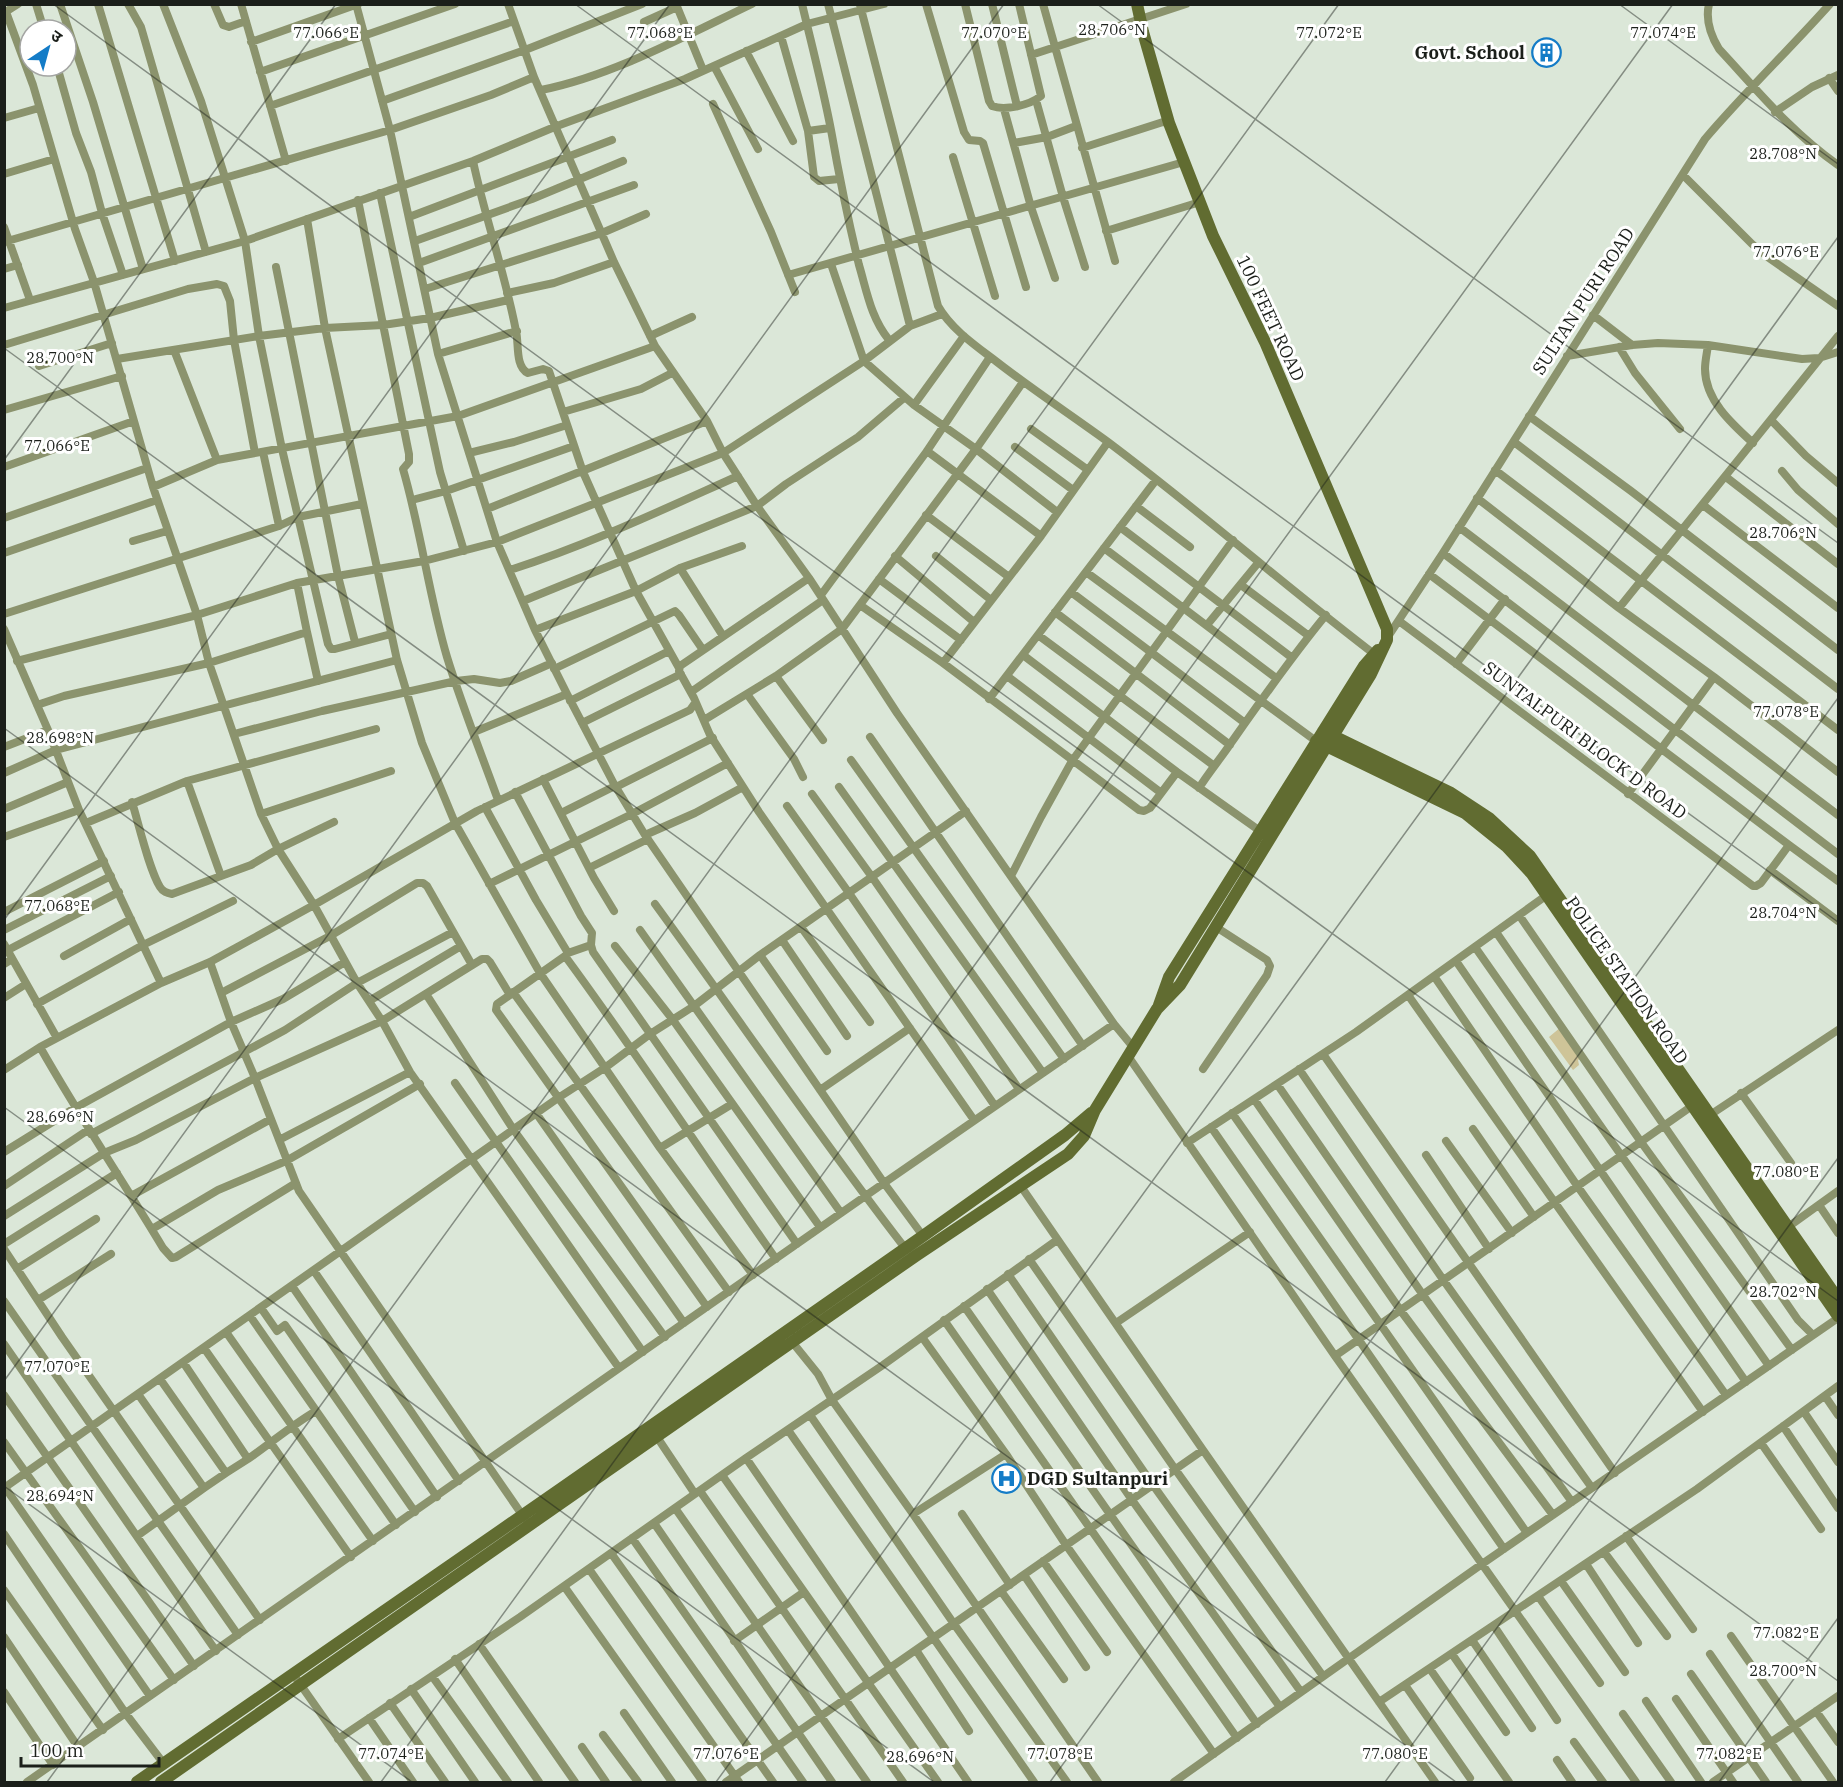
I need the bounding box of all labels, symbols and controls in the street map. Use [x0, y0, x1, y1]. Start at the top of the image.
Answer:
north arrow [18, 18, 78, 78]
text: 28.706°N [1078, 20, 1146, 39]
text: 77.066°E [293, 23, 359, 42]
text: 77.068°E [627, 23, 693, 42]
text: 77.070°E [961, 23, 1027, 42]
text: 77.072°E [1296, 23, 1362, 42]
text: 77.074°E [1630, 23, 1696, 42]
text: उ [47, 25, 67, 47]
building icon: Govt. School [1530, 36, 1562, 68]
place label: Govt. School [1415, 41, 1525, 64]
text: 28.708°N [1749, 144, 1817, 163]
street label: SULTAN PURI ROAD [1527, 223, 1639, 379]
text: 77.076°E [1753, 242, 1819, 261]
street label: 100 FEET ROAD [1232, 251, 1310, 385]
text: 28.700°N [26, 348, 94, 367]
text: 77.066°E [24, 436, 90, 455]
text: 28.706°N [1749, 523, 1817, 542]
street label: SUNTALPURI BLOCK D ROAD [1479, 656, 1691, 824]
text: 77.078°E [1753, 702, 1819, 721]
text: 28.698°N [26, 728, 94, 747]
street label: POLICE STATION ROAD [1560, 892, 1694, 1068]
text: 77.068°E [24, 896, 90, 915]
text: 28.704°N [1749, 903, 1817, 922]
text: 28.696°N [26, 1107, 94, 1126]
text: 77.080°E [1753, 1162, 1819, 1181]
text: 28.702°N [1749, 1282, 1817, 1301]
text: 77.070°E [24, 1357, 90, 1376]
hospital icon: DGD Sultanpuri [990, 1462, 1022, 1494]
place label: DGD Sultanpuri [1027, 1467, 1168, 1490]
text: 28.694°N [26, 1486, 94, 1505]
text: 77.082°E [1753, 1623, 1819, 1642]
text: 28.700°N [1749, 1661, 1817, 1680]
scale bar [21, 1730, 159, 1768]
text: 100 m [30, 1739, 84, 1762]
text: 77.074°E [358, 1744, 424, 1763]
text: 77.076°E [693, 1744, 759, 1763]
text: 77.078°E [1027, 1744, 1093, 1763]
text: 77.080°E [1362, 1744, 1428, 1763]
text: 77.082°E [1696, 1744, 1762, 1763]
text: 28.696°N [886, 1747, 954, 1766]

